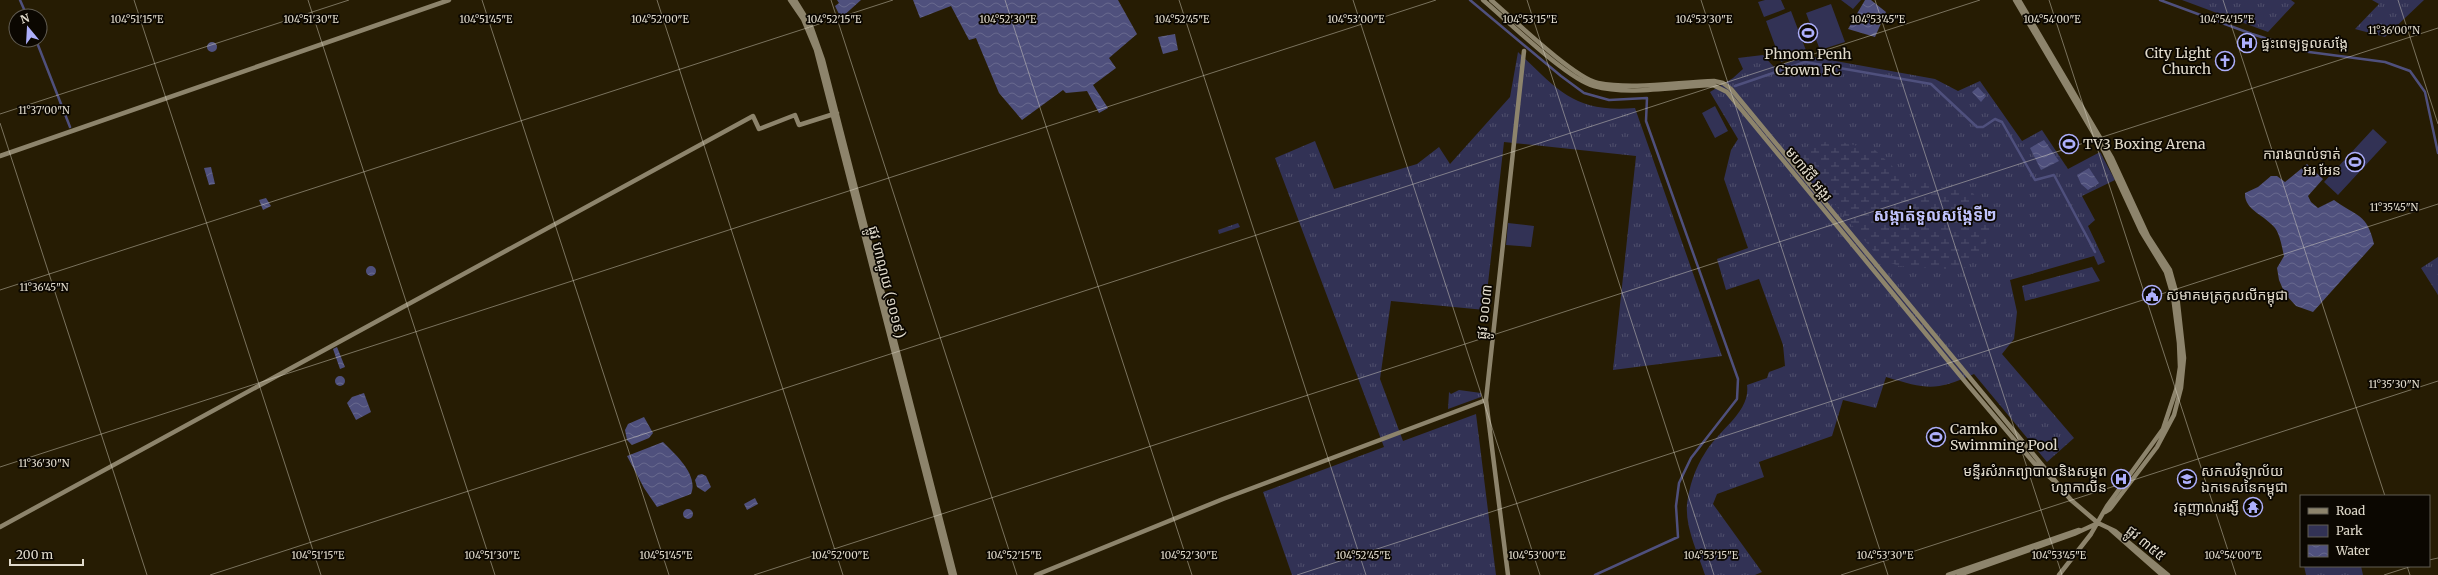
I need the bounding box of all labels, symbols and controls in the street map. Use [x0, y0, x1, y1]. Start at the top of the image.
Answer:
north arrow [8, 8, 48, 48]
text: N [19, 10, 31, 26]
text: 104°51'15"E [111, 13, 164, 26]
text: 104°51'30"E [283, 13, 339, 26]
text: 104°51'45"E [460, 13, 513, 26]
text: 104°52'00"E [631, 13, 689, 26]
text: 104°52'15"E [807, 13, 862, 26]
text: 104°52'30"E [980, 13, 1037, 26]
text: 104°52'45"E [1155, 13, 1210, 26]
text: 104°53'00"E [1327, 13, 1385, 26]
text: 104°53'15"E [1503, 13, 1558, 26]
text: 104°53'30"E [1676, 13, 1733, 26]
text: 104°53'45"E [1851, 13, 1906, 26]
text: 104°54'00"E [2023, 13, 2081, 26]
text: 104°54'15"E [2200, 13, 2255, 26]
sports icon: Phnom Penh Crown FC [1797, 22, 1819, 44]
text: 11°36'00"N [2368, 24, 2420, 37]
hospital icon: ផ្ទះពេទ្យទួលសង្កែ [2236, 32, 2258, 54]
place label: ផ្ទះពេទ្យទួលសង្កែ [2261, 34, 2348, 52]
place label: City Light Church [2145, 44, 2212, 78]
place label: Phnom Penh Crown FC [1764, 45, 1852, 79]
church icon: City Light Church [2214, 50, 2236, 72]
text: 11°37'00"N [18, 104, 70, 117]
sports icon: TV3 Boxing Arena [2058, 133, 2080, 155]
place label: TV3 Boxing Arena [2083, 135, 2206, 153]
street label: មហាវិថី អង្គរ [1781, 143, 1836, 205]
place label: ការាងបាល់ទាត់ អរ អែន [2263, 145, 2341, 179]
sports icon: ការាងបាល់ទាត់ អរ អែន [2344, 151, 2366, 173]
text: 11°35'45"N [2370, 201, 2419, 214]
district label: សង្កាត់ទួលសង្កែទី២ [1873, 205, 1997, 225]
street label: ផ្លូវ ហាណូយ (១០១៩) [861, 224, 910, 341]
text: 11°36'45"N [20, 281, 69, 294]
street label: ផ្លូវ ១០០៣ [1472, 283, 1499, 341]
public building icon: សមាគមត្រកូលលីកម្ពុជា [2141, 284, 2163, 306]
place label: សមាគមត្រកូលលីកម្ពុជា [2166, 286, 2288, 307]
text: 11°35'30"N [2369, 378, 2420, 391]
place label: Camko Swimming Pool [1950, 420, 2058, 454]
sports icon: Camko Swimming Pool [1925, 426, 1947, 448]
text: 11°36'30"N [18, 457, 70, 470]
place label: មន្ទីរសំរាកព្យាបាលនិងសម្ភព ហ្សាកាលីន [1963, 462, 2107, 496]
place label: សកលវិទ្យាល័យ ឯកទេសនៃកម្ពុជា [2201, 462, 2288, 499]
hospital icon: មន្ទីរសំរាកព្យាបាលនិងសម្ភព ហ្សាកាលីន [2110, 468, 2132, 490]
school or university icon: សកលវិទ្យាល័យ ឯកទេសនៃកម្ពុជា [2176, 468, 2198, 490]
legend [2300, 495, 2430, 567]
temple icon: វត្តញាណរង្សី [2242, 496, 2264, 518]
place label: វត្តញាណរង្សី [2174, 498, 2239, 516]
text: Road [2336, 503, 2365, 518]
street label: ផ្លូវ ៣៥៥ [2120, 521, 2170, 567]
text: Park [2336, 523, 2363, 538]
scale bar [10, 541, 83, 567]
text: Water [2335, 543, 2371, 558]
text: 200 m [16, 547, 53, 562]
text: 104°51'15"E [292, 549, 345, 562]
text: 104°51'30"E [464, 549, 520, 562]
text: 104°51'45"E [640, 549, 693, 562]
text: 104°52'00"E [811, 549, 869, 562]
text: 104°52'15"E [987, 549, 1042, 562]
text: 104°52'30"E [1161, 549, 1218, 562]
text: 104°52'45"E [1336, 549, 1391, 562]
text: 104°53'00"E [1508, 549, 1566, 562]
text: 104°53'15"E [1684, 549, 1739, 562]
text: 104°53'30"E [1857, 549, 1914, 562]
text: 104°53'45"E [2032, 549, 2087, 562]
text: 104°54'00"E [2204, 549, 2262, 562]

